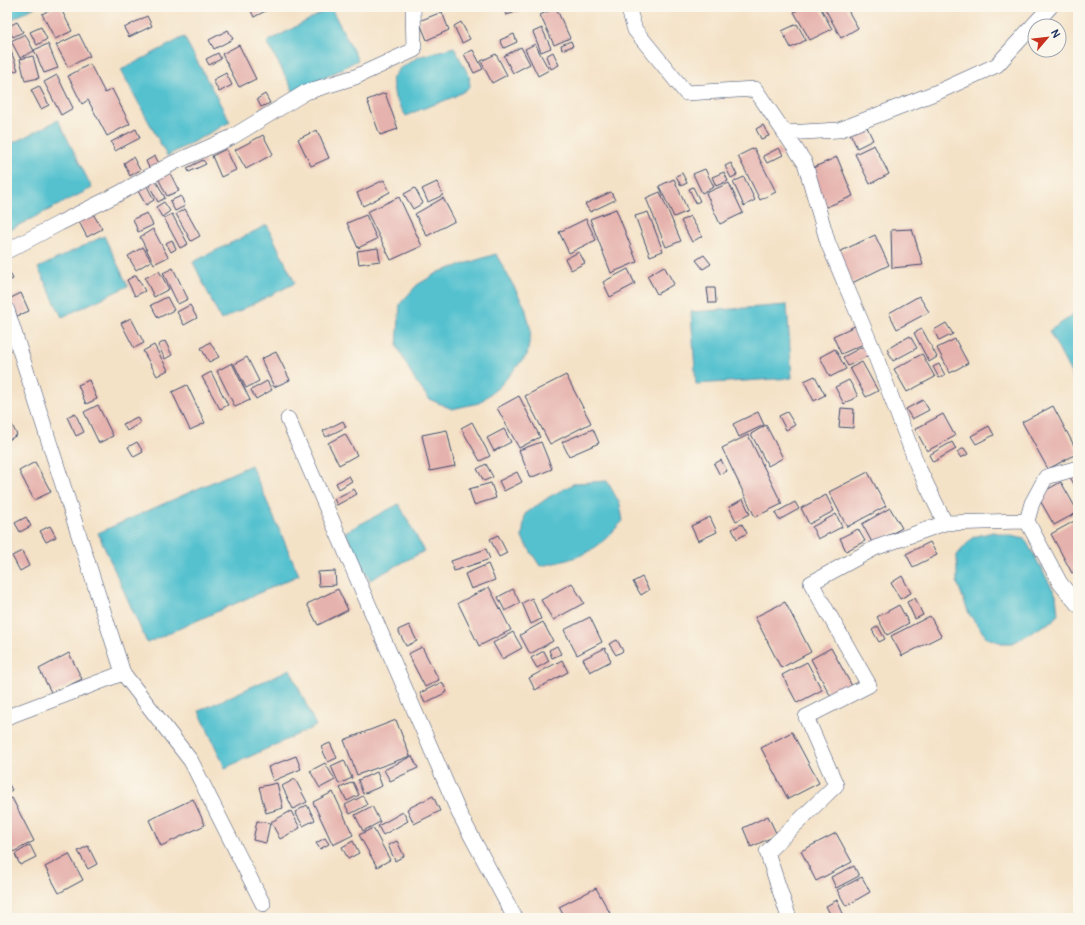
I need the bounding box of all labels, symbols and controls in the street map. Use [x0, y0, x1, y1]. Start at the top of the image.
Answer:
north arrow [1027, 18, 1067, 58]
text: N [1048, 27, 1063, 40]

